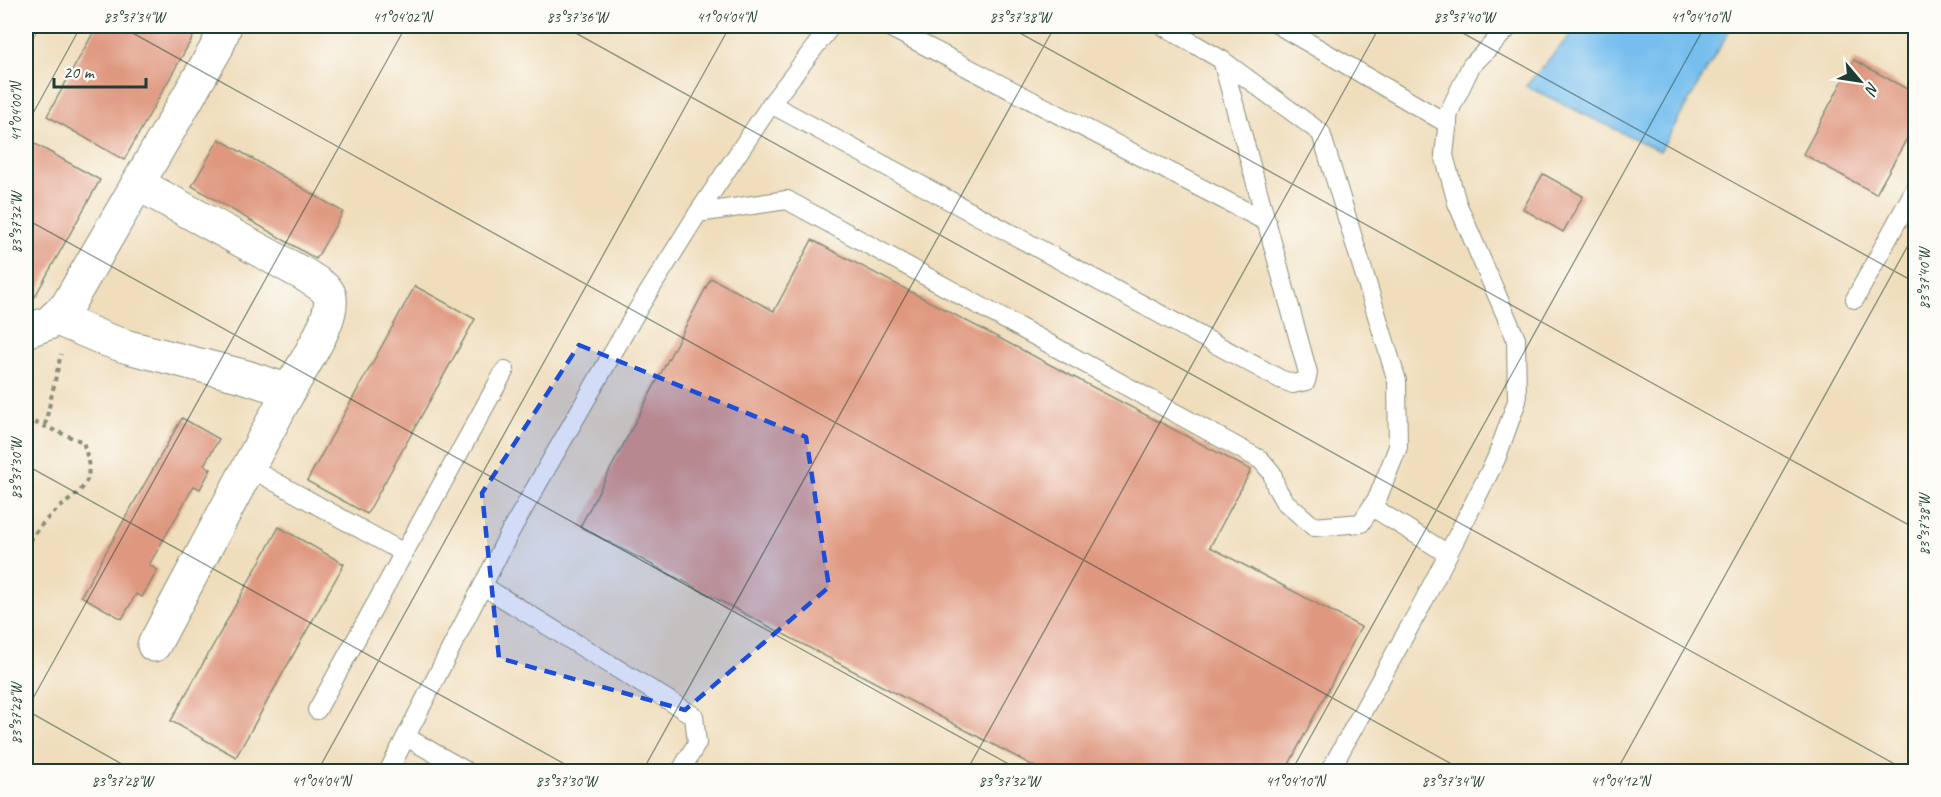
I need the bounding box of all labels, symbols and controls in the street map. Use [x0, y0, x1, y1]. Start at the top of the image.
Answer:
text: 83°37'34"W [104, 8, 168, 27]
text: 41°04'02"N [372, 8, 435, 27]
text: 83°37'36"W [547, 8, 611, 27]
text: 41°04'04"N [696, 8, 759, 27]
text: 83°37'38"W [990, 8, 1054, 27]
text: 83°37'40"W [1434, 8, 1498, 27]
text: 41°04'10"N [1670, 8, 1733, 27]
scale bar [54, 51, 146, 89]
north arrow [1830, 51, 1890, 111]
text: 20 m [63, 61, 96, 83]
text: 41°04'00"N [7, 79, 26, 142]
text: N [1860, 79, 1883, 100]
text: 83°37'32"W [7, 189, 26, 253]
text: 83°37'40"W [1915, 245, 1934, 309]
text: 83°37'30"W [7, 435, 26, 499]
text: 83°37'38"W [1915, 491, 1934, 555]
text: 83°37'28"W [7, 680, 26, 744]
text: 83°37'28"W [92, 772, 156, 791]
text: 41°04'04"N [291, 772, 354, 791]
text: 83°37'30"W [536, 772, 600, 791]
text: 83°37'32"W [979, 772, 1043, 791]
text: 41°04'10"N [1265, 772, 1328, 791]
text: 83°37'34"W [1422, 772, 1486, 791]
text: 41°04'12"N [1590, 772, 1653, 791]

